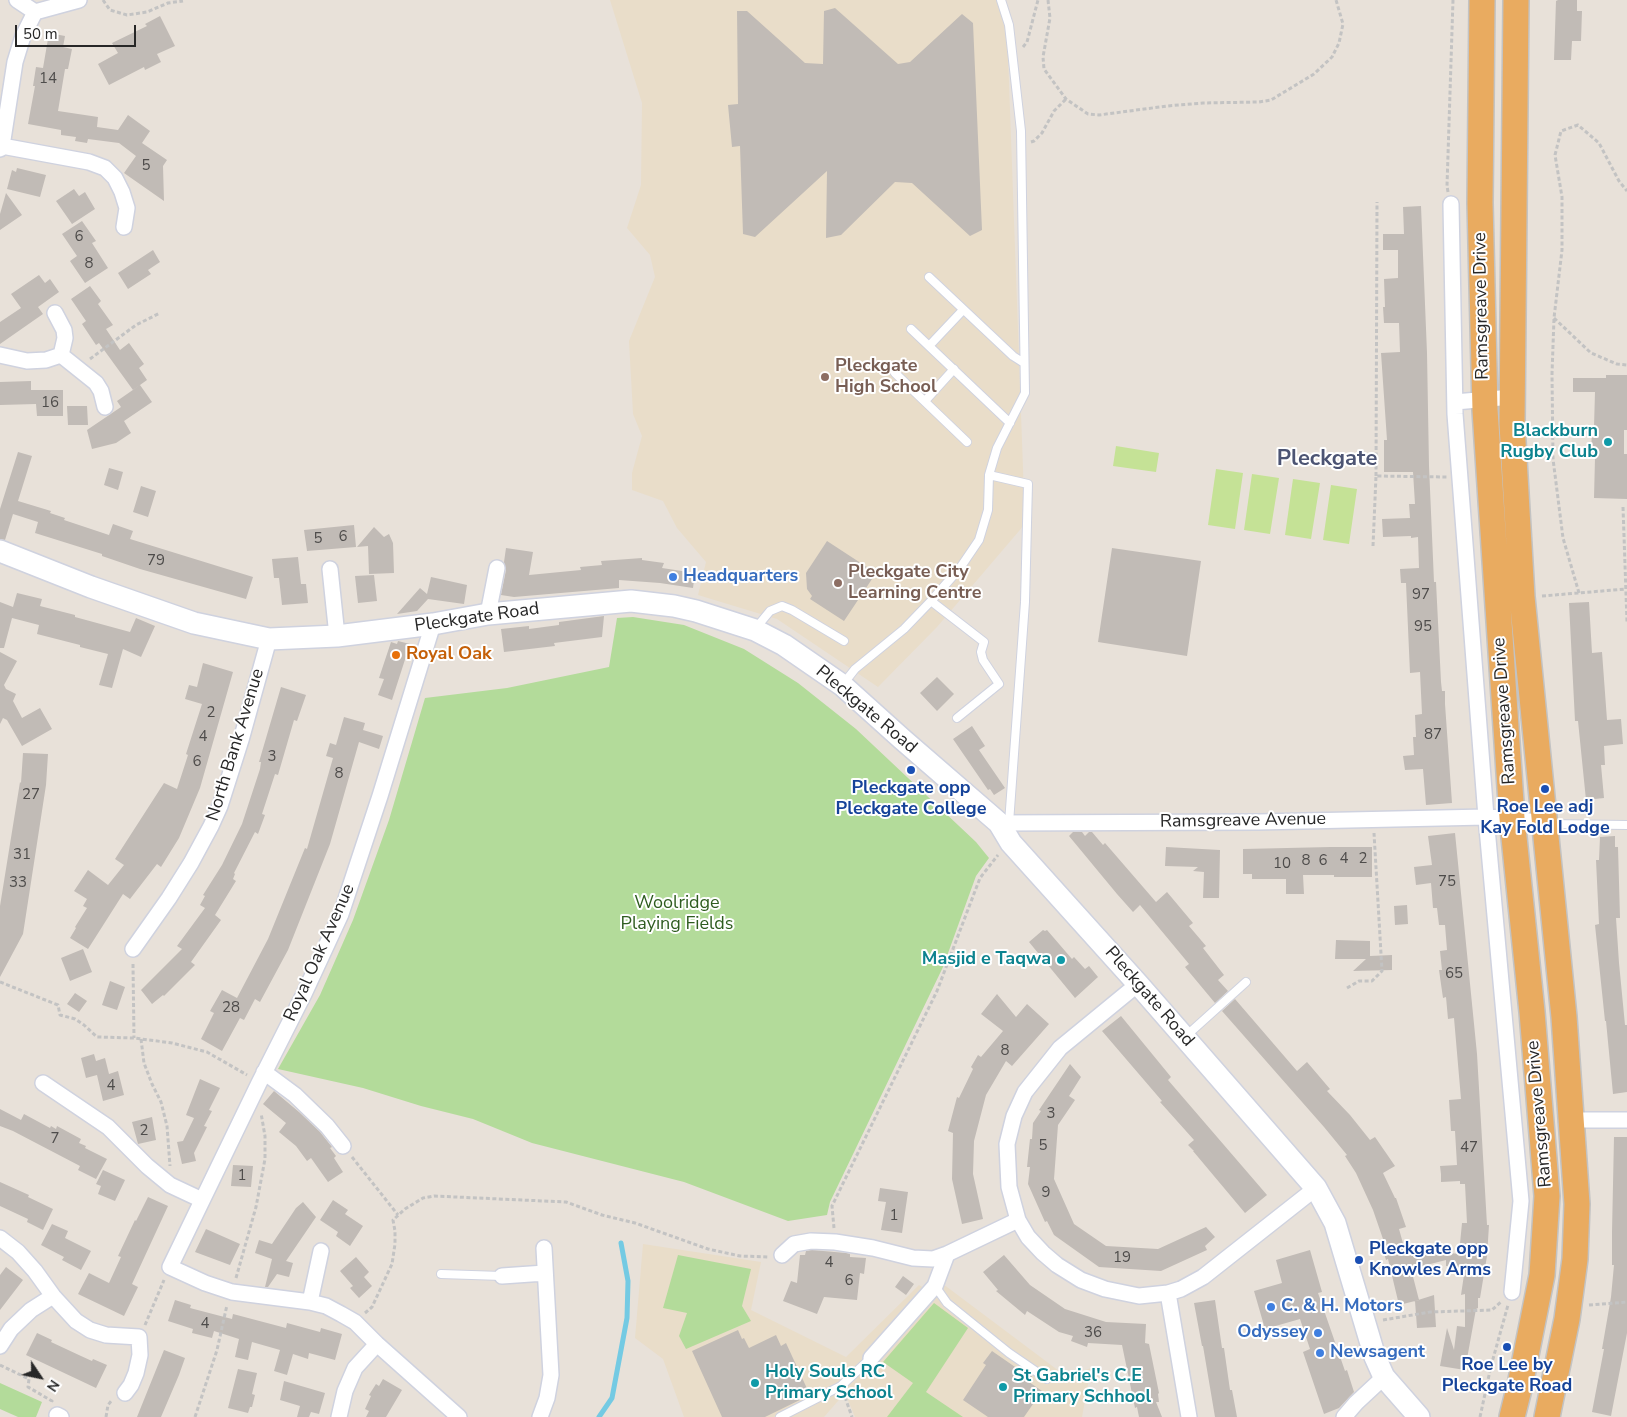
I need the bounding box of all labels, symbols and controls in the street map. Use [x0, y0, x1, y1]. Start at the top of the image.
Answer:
scale bar [18, 15, 139, 47]
text: 50 m [23, 24, 58, 44]
house number: 14 [39, 70, 57, 88]
house number: 5 [142, 157, 150, 175]
house number: 6 [75, 228, 83, 246]
street label: Ramsgreave Drive [1470, 232, 1494, 380]
house number: 8 [85, 255, 93, 273]
place label: Pleckgate High School [835, 356, 937, 398]
marker: Pleckgate High School [819, 371, 831, 383]
house number: 16 [41, 394, 59, 412]
place label: Blackburn Rugby Club [1500, 421, 1598, 464]
marker: Blackburn Rugby Club [1602, 436, 1614, 448]
district label: Pleckgate [1277, 447, 1377, 473]
house number: 6 [339, 528, 347, 546]
house number: 5 [314, 530, 322, 548]
house number: 79 [147, 552, 165, 570]
place label: Pleckgate City Learning Centre [848, 562, 982, 604]
place label: Headquarters [683, 566, 798, 588]
marker: Headquarters [667, 571, 679, 583]
marker: Pleckgate City Learning Centre [832, 577, 844, 589]
house number: 97 [1412, 586, 1430, 604]
street label: Pleckgate Road [413, 599, 541, 637]
house number: 95 [1414, 618, 1432, 636]
street label: Ramsgreave Drive [1489, 637, 1521, 785]
place label: Royal Oak [406, 644, 492, 666]
marker: Royal Oak [390, 649, 402, 661]
street label: Pleckgate Road [811, 661, 921, 759]
street label: North Bank Avenue [203, 666, 269, 824]
house number: 2 [207, 704, 215, 722]
house number: 87 [1424, 726, 1442, 744]
house number: 4 [199, 728, 207, 746]
house number: 3 [268, 748, 276, 766]
house number: 6 [193, 753, 201, 771]
marker: Pleckgate opp Pleckgate College [905, 764, 917, 776]
house number: 8 [335, 765, 343, 783]
place label: Pleckgate opp Pleckgate College [835, 778, 987, 821]
marker: Roe Lee adj Kay Fold Lodge [1539, 783, 1551, 795]
house number: 27 [22, 786, 40, 804]
place label: Roe Lee adj Kay Fold Lodge [1480, 797, 1610, 840]
street label: Ramsgreave Avenue [1160, 809, 1326, 833]
house number: 31 [13, 846, 31, 864]
house number: 4 [1340, 850, 1348, 868]
house number: 2 [1359, 850, 1367, 868]
house number: 8 [1302, 852, 1310, 870]
house number: 6 [1319, 852, 1327, 870]
house number: 10 [1273, 855, 1291, 873]
house number: 75 [1438, 873, 1456, 891]
house number: 33 [9, 874, 27, 892]
street label: Royal Oak Avenue [280, 881, 360, 1025]
park label: Woolridge Playing Fields [620, 893, 734, 936]
street label: Pleckgate Road [1100, 942, 1198, 1052]
place label: Masjid e Taqwa [922, 949, 1051, 971]
marker: Masjid e Taqwa [1055, 954, 1067, 966]
house number: 65 [1445, 965, 1463, 983]
house number: 28 [222, 999, 240, 1017]
street label: Ramsgreave Drive [1523, 1040, 1557, 1188]
house number: 8 [1001, 1042, 1009, 1060]
house number: 4 [107, 1077, 115, 1095]
house number: 3 [1047, 1105, 1055, 1123]
house number: 2 [140, 1122, 148, 1140]
house number: 7 [51, 1130, 59, 1148]
house number: 5 [1039, 1137, 1047, 1155]
house number: 47 [1460, 1139, 1478, 1157]
house number: 1 [238, 1167, 246, 1185]
house number: 9 [1042, 1184, 1050, 1202]
house number: 1 [890, 1207, 898, 1225]
place label: Pleckgate opp Knowles Arms [1369, 1239, 1491, 1282]
house number: 19 [1113, 1249, 1131, 1267]
house number: 4 [825, 1254, 833, 1272]
marker: Pleckgate opp Knowles Arms [1353, 1254, 1365, 1266]
house number: 6 [845, 1272, 853, 1290]
place label: C. & H. Motors [1281, 1296, 1403, 1318]
marker: C. & H. Motors [1265, 1301, 1277, 1313]
house number: 4 [201, 1315, 209, 1333]
place label: Odyssey [1237, 1322, 1308, 1344]
house number: 36 [1084, 1324, 1102, 1342]
marker: Odyssey [1312, 1327, 1324, 1339]
marker: Roe Lee by Pleckgate Road [1501, 1341, 1513, 1353]
place label: Newsagent [1330, 1342, 1425, 1364]
marker: Newsagent [1314, 1347, 1326, 1359]
north arrow [15, 1352, 65, 1402]
place label: Roe Lee by Pleckgate Road [1442, 1355, 1572, 1398]
place label: Holy Souls RC Primary School [765, 1362, 893, 1405]
place label: St Gabriel's C.E Primary Schhool [1013, 1366, 1151, 1408]
text: N [42, 1376, 64, 1395]
marker: Holy Souls RC Primary School [749, 1377, 761, 1389]
marker: St Gabriel's C.E Primary Schhool [997, 1381, 1009, 1393]

